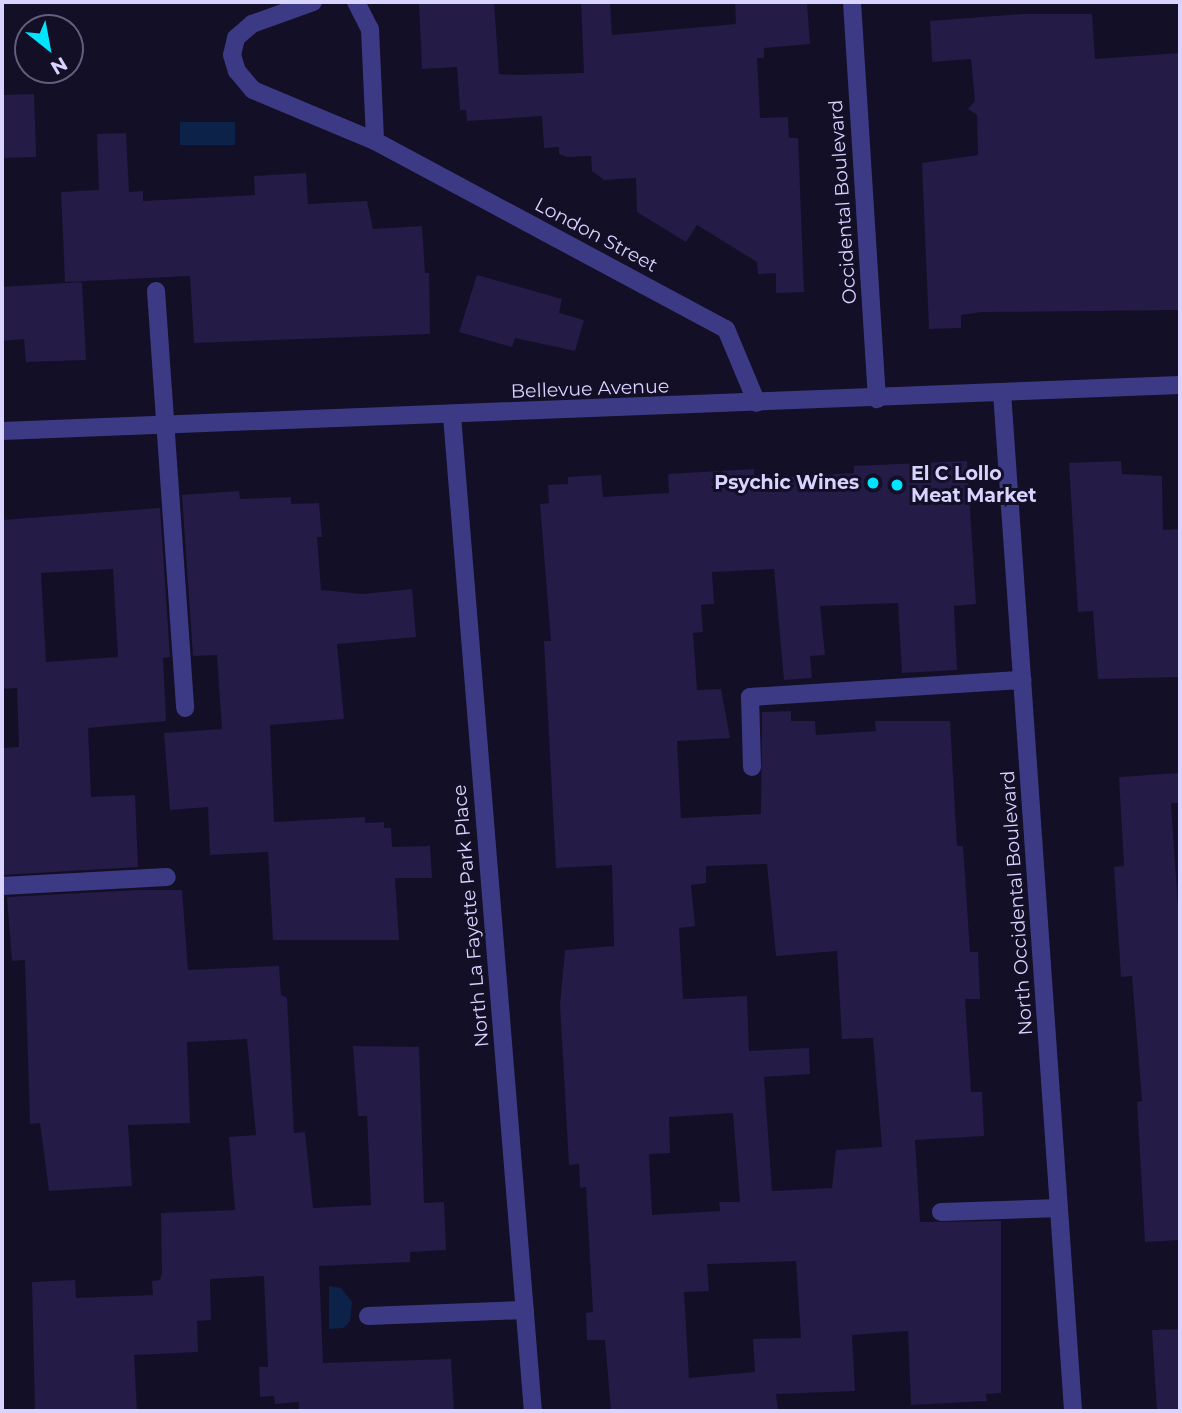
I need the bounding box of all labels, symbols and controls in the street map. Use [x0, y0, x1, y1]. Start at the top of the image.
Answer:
north arrow [14, 14, 84, 84]
text: N [47, 52, 72, 80]
street label: Occidental Boulevard [824, 99, 862, 305]
street label: London Street [531, 193, 661, 277]
street label: Bellevue Avenue [510, 375, 670, 403]
place label: El C Lollo Meat Market [911, 463, 1036, 507]
place label: Psychic Wines [714, 472, 859, 494]
marker: Psychic Wines [865, 475, 881, 491]
marker: El C Lollo Meat Market [889, 477, 905, 493]
street label: North Occidental Boulevard [996, 770, 1038, 1036]
street label: North La Fayette Park Place [448, 784, 494, 1048]

